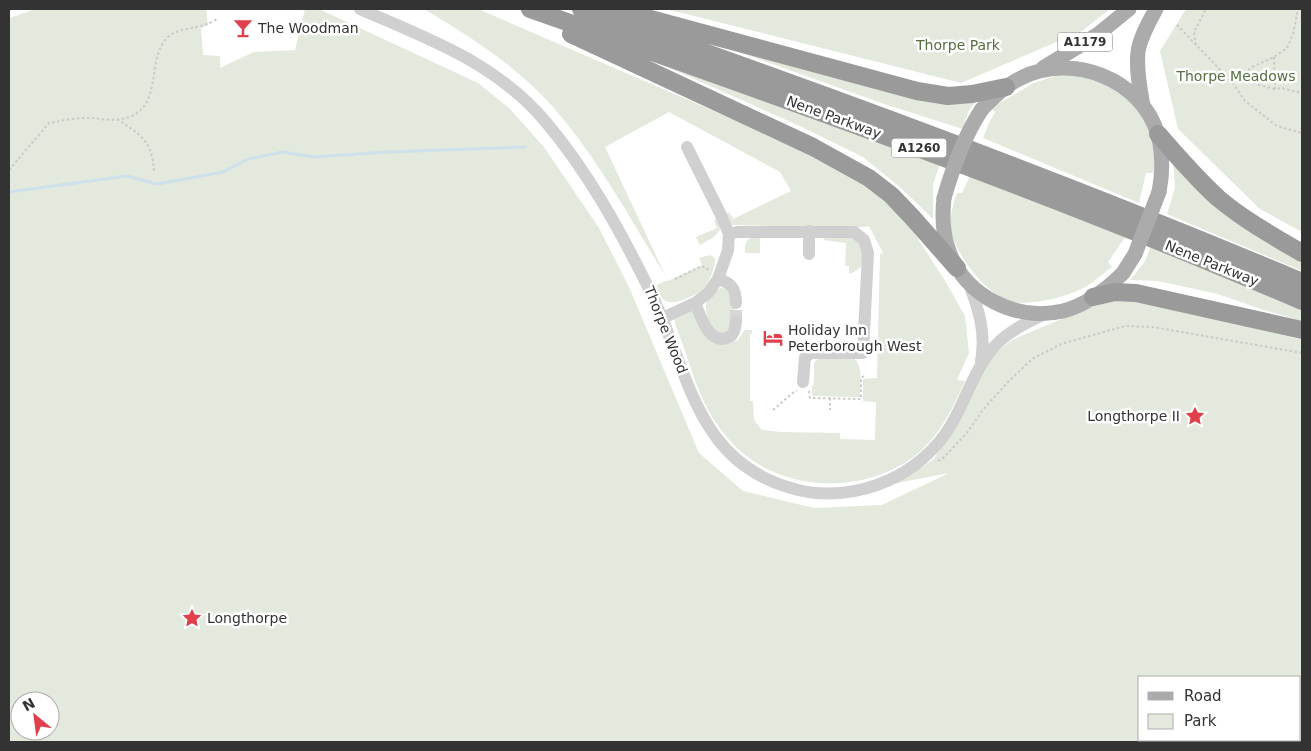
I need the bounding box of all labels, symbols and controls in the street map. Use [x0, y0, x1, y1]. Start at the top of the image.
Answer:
bar icon: The Woodman [232, 17, 254, 39]
place label: The Woodman [257, 20, 359, 36]
road number: A1179 [1058, 32, 1112, 52]
park label: Thorpe Park [915, 37, 1001, 53]
park label: Thorpe Meadows [1175, 68, 1296, 84]
street label: Nene Parkway [784, 92, 884, 142]
road number: A1260 [892, 138, 946, 158]
street label: Nene Parkway [1163, 237, 1261, 289]
street label: Thorpe Wood [641, 283, 691, 376]
place label: Holiday Inn Peterborough West [788, 322, 922, 354]
hotel icon: Holiday Inn Peterborough West [762, 327, 784, 349]
place icon: Longthorpe II [1184, 405, 1206, 427]
place label: Longthorpe II [1087, 408, 1180, 424]
place icon: Longthorpe [181, 607, 203, 629]
place label: Longthorpe [207, 610, 287, 626]
legend [1138, 676, 1301, 741]
text: Road [1184, 687, 1222, 705]
north arrow [10, 691, 60, 741]
text: N [20, 695, 38, 714]
text: Park [1184, 712, 1217, 730]

